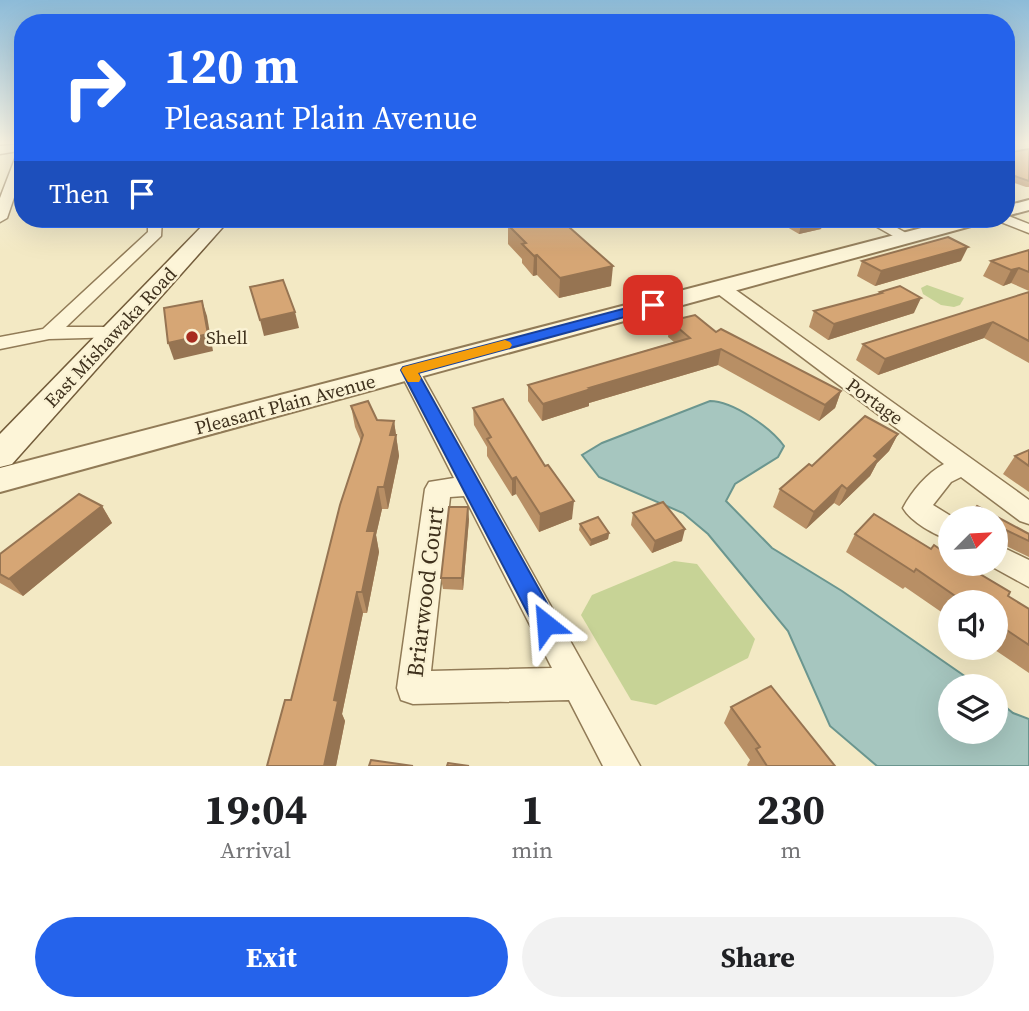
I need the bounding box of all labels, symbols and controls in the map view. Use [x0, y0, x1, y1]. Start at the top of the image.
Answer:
text: 120 m [164, 32, 299, 99]
icon: right [49, 42, 140, 133]
text: Pleasant Plain Avenue [164, 96, 478, 140]
icon: arrive [123, 175, 161, 213]
text: Then [49, 176, 109, 212]
street label: East Mishawaka Road [38, 261, 182, 413]
pin [623, 275, 683, 335]
icon: arrive [634, 286, 672, 324]
place label: Shell [206, 324, 248, 350]
marker: Shell [184, 329, 200, 345]
street label: Pleasant Plain Avenue [192, 367, 378, 441]
street label: Portage [841, 371, 909, 431]
street label: Briarwood Court [399, 505, 451, 679]
north arrow [938, 506, 1008, 576]
map controls [938, 506, 1008, 744]
position arrow [509, 587, 583, 661]
button: sound [938, 590, 1008, 660]
button: layers [938, 674, 1008, 744]
text: 19:04 [204, 780, 308, 838]
text: 1 [521, 780, 544, 838]
text: 230 [757, 780, 825, 838]
text: Arrival [220, 834, 291, 866]
text: min [511, 834, 553, 866]
text: m [781, 834, 801, 866]
button: Exit [35, 917, 508, 997]
button: Share [522, 917, 994, 997]

